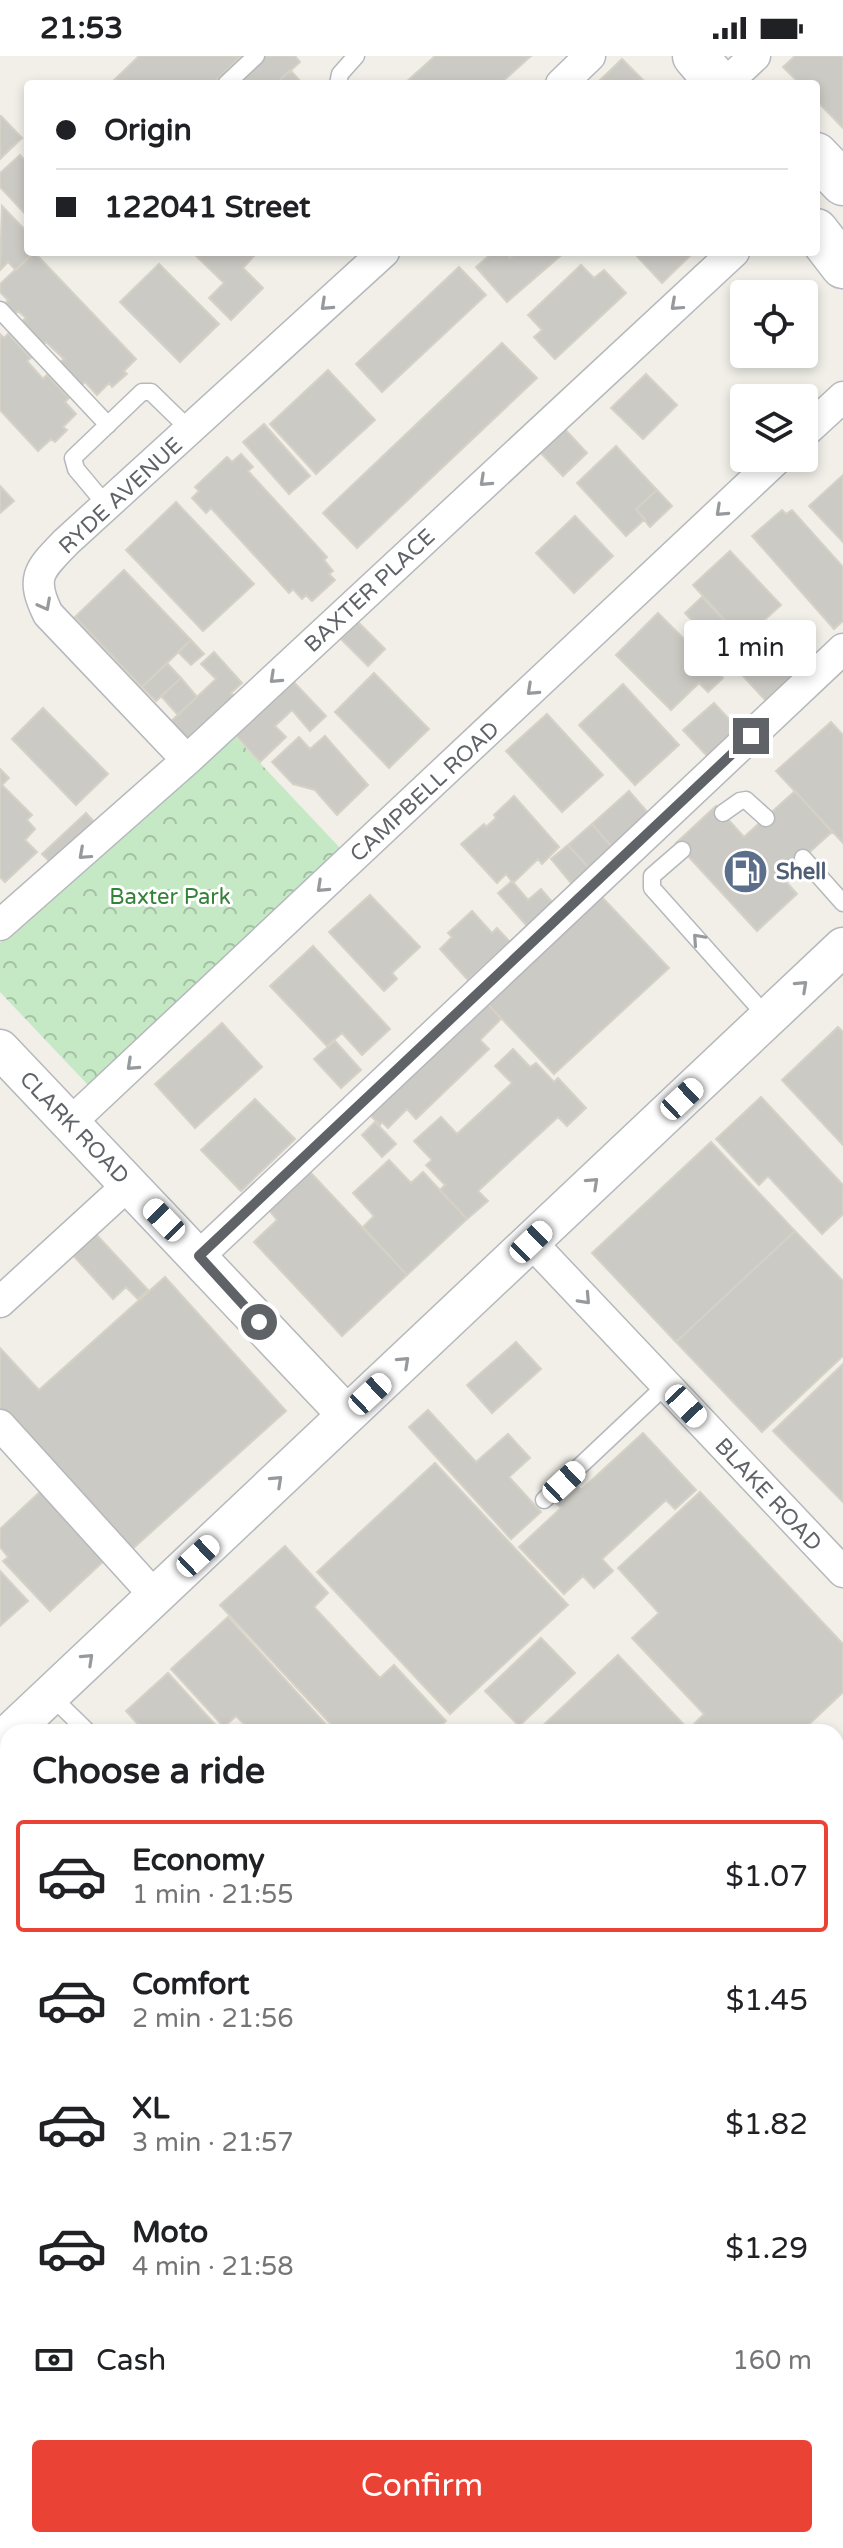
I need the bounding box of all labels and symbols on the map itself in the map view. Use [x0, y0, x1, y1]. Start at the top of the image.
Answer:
one-way arrow [321, 295, 336, 309]
one-way arrow [671, 295, 686, 309]
street label: RYDE AVENUE [54, 432, 188, 560]
one-way arrow [480, 472, 495, 486]
one-way arrow [716, 502, 730, 517]
street label: BAXTER PLACE [299, 524, 440, 658]
one-way arrow [35, 597, 50, 612]
callout: 1 min [685, 620, 817, 676]
one-way arrow [270, 669, 284, 683]
one-way arrow [526, 680, 541, 694]
street label: CAMPBELL ROAD [345, 716, 505, 867]
route end [733, 718, 769, 754]
one-way arrow [78, 844, 93, 858]
fuel station icon: Shell [721, 847, 769, 895]
place label: Shell [776, 859, 826, 885]
one-way arrow [317, 877, 331, 892]
park label: Baxter Park [109, 884, 231, 910]
one-way arrow [693, 933, 707, 948]
one-way arrow [793, 981, 808, 995]
one-way arrow [127, 1055, 142, 1069]
street label: CLARK ROAD [14, 1066, 134, 1189]
car [656, 1074, 708, 1124]
one-way arrow [584, 1178, 598, 1193]
car [139, 1194, 189, 1246]
car [505, 1217, 557, 1267]
one-way arrow [575, 1289, 589, 1304]
route start [241, 1304, 277, 1340]
one-way arrow [395, 1356, 409, 1371]
car [344, 1369, 396, 1419]
car [661, 1380, 711, 1432]
street label: BLAKE ROAD [709, 1433, 827, 1556]
car [538, 1457, 590, 1507]
one-way arrow [268, 1476, 282, 1490]
car [172, 1531, 224, 1581]
one-way arrow [79, 1654, 93, 1669]

